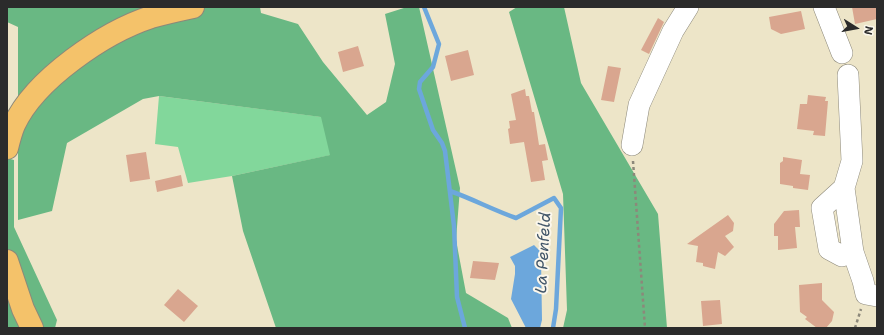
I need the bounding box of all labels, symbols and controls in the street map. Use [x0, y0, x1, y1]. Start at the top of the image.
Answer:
north arrow [836, 8, 876, 48]
text: N [860, 25, 876, 36]
water label: La Penfeld [532, 212, 556, 294]

